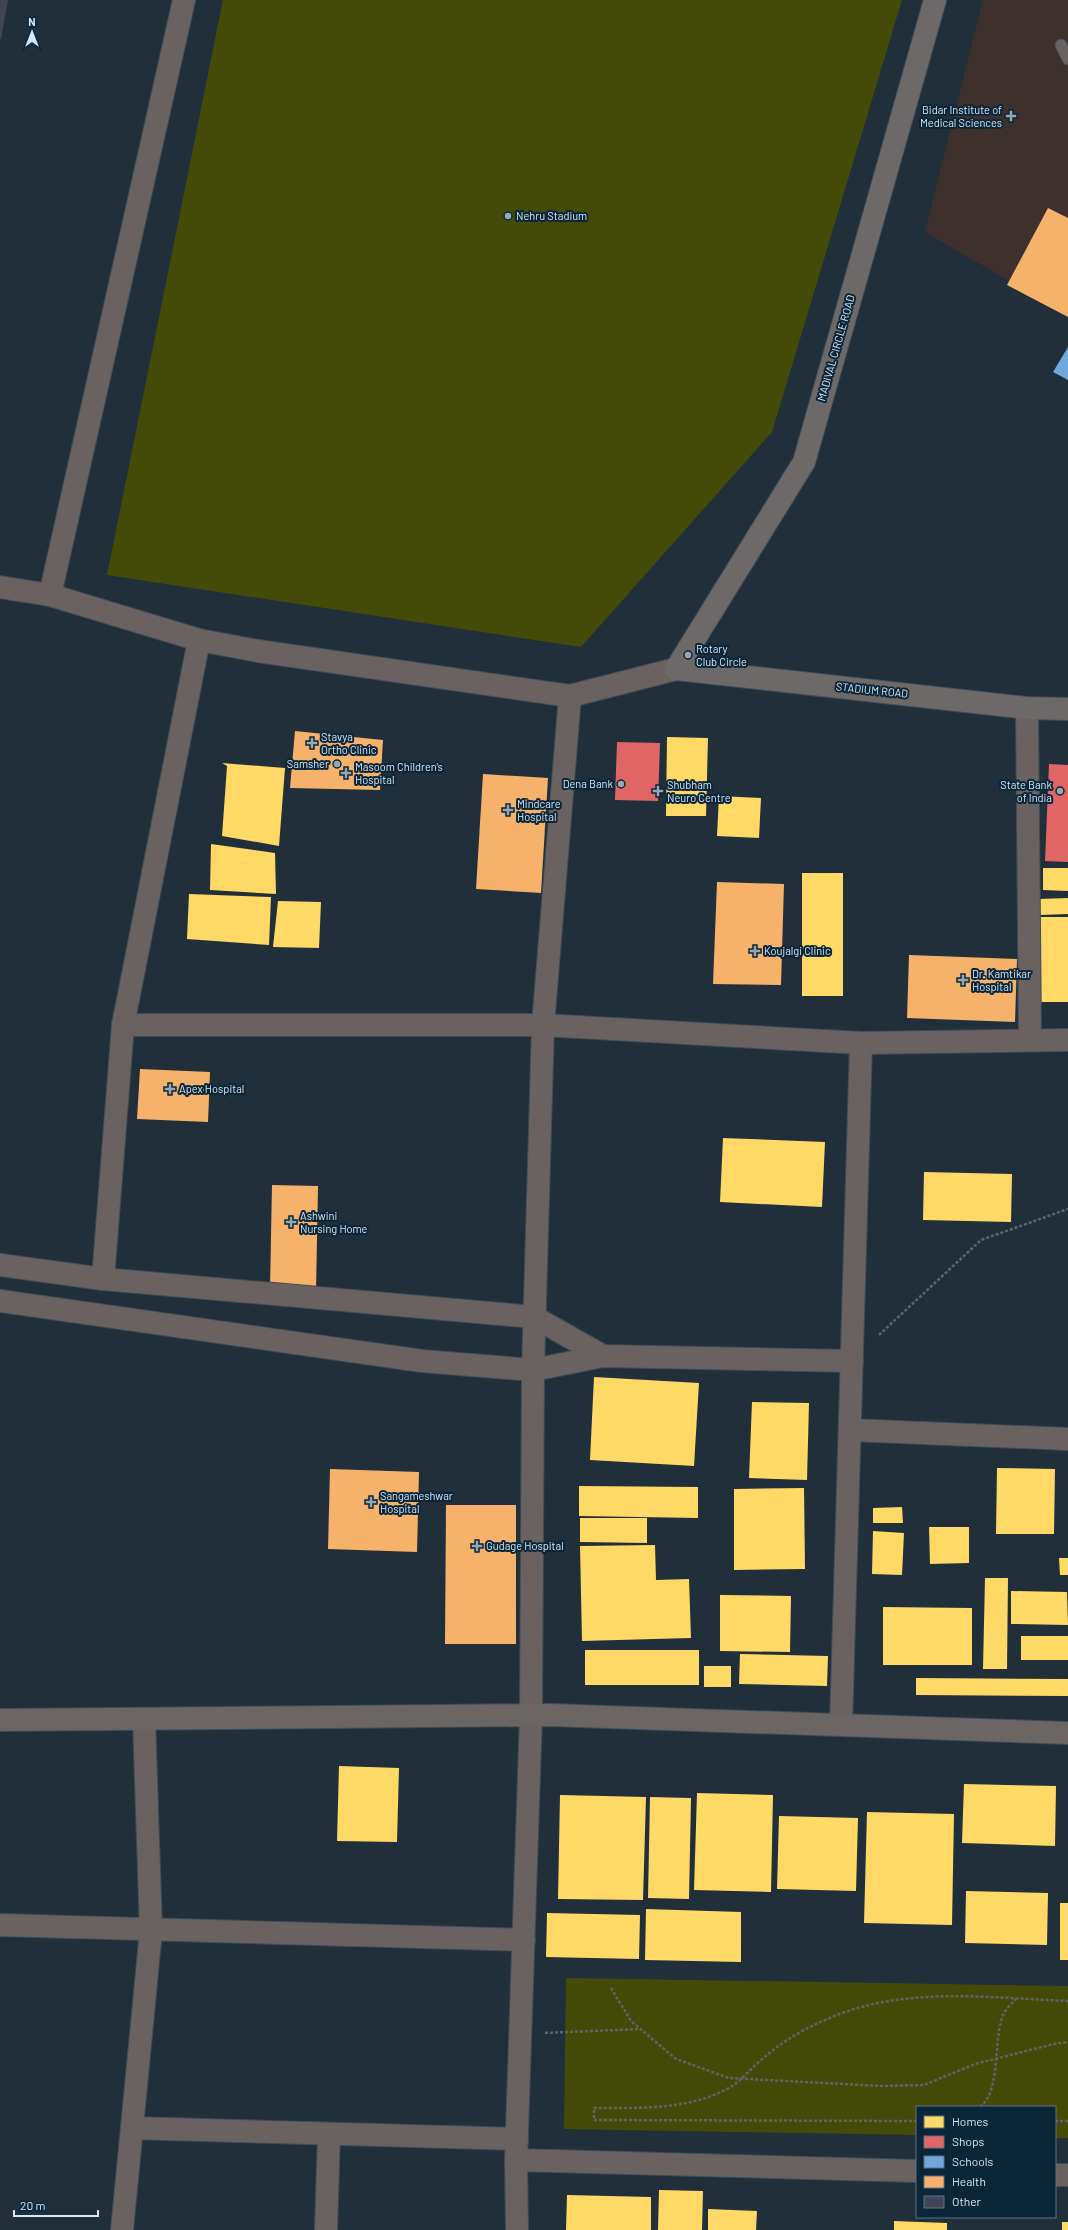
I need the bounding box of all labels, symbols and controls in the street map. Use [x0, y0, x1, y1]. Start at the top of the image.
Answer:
north arrow [12, 12, 52, 52]
text: N [28, 15, 36, 28]
place label: Bidar Institute of Medical Sciences [920, 103, 1002, 129]
marker: Bidar Institute of Medical Sciences [1005, 110, 1017, 122]
place label: Nehru Stadium [516, 209, 587, 222]
marker: Nehru Stadium [503, 211, 513, 221]
street label: MADIVAL CIRCLE ROAD [814, 293, 857, 402]
place label: Rotary Club Circle [696, 642, 747, 668]
marker: Rotary Club Circle [683, 650, 693, 660]
street label: STADIUM ROAD [835, 679, 909, 700]
place label: Stavya Ortho Clinic [321, 730, 377, 756]
marker: Stavya Ortho Clinic [306, 737, 318, 749]
place label: Samsher [287, 757, 329, 770]
marker: Samsher [332, 759, 342, 769]
place label: Masoom Children's Hospital [355, 760, 443, 786]
marker: Masoom Children's Hospital [340, 767, 352, 779]
place label: Dena Bank [563, 777, 613, 790]
place label: Shubham Neuro Centre [667, 778, 731, 804]
place label: State Bank of India [1000, 778, 1052, 804]
marker: Dena Bank [616, 779, 626, 789]
marker: Shubham Neuro Centre [652, 785, 664, 797]
marker: State Bank of India [1055, 786, 1065, 796]
place label: Mindcare Hospital [517, 797, 561, 823]
marker: Mindcare Hospital [502, 804, 514, 816]
place label: Koujalgi Clinic [764, 944, 831, 957]
marker: Koujalgi Clinic [749, 945, 761, 957]
place label: Dr. Kamtikar Hospital [972, 967, 1031, 993]
marker: Dr. Kamtikar Hospital [957, 974, 969, 986]
place label: Apex Hospital [179, 1082, 244, 1095]
marker: Apex Hospital [164, 1083, 176, 1095]
place label: Ashwini Nursing Home [300, 1209, 368, 1235]
marker: Ashwini Nursing Home [285, 1216, 297, 1228]
place label: Sangameshwar Hospital [380, 1489, 453, 1515]
marker: Sangameshwar Hospital [365, 1496, 377, 1508]
place label: Gudage Hospital [486, 1539, 564, 1552]
marker: Gudage Hospital [471, 1540, 483, 1552]
legend [916, 2106, 1056, 2218]
text: Homes [952, 2114, 989, 2128]
text: Shops [952, 2134, 985, 2148]
text: Schools [952, 2154, 993, 2168]
text: Health [952, 2174, 986, 2188]
scale bar [14, 2192, 98, 2218]
text: Other [952, 2194, 982, 2208]
text: 20 m [20, 2198, 46, 2212]

